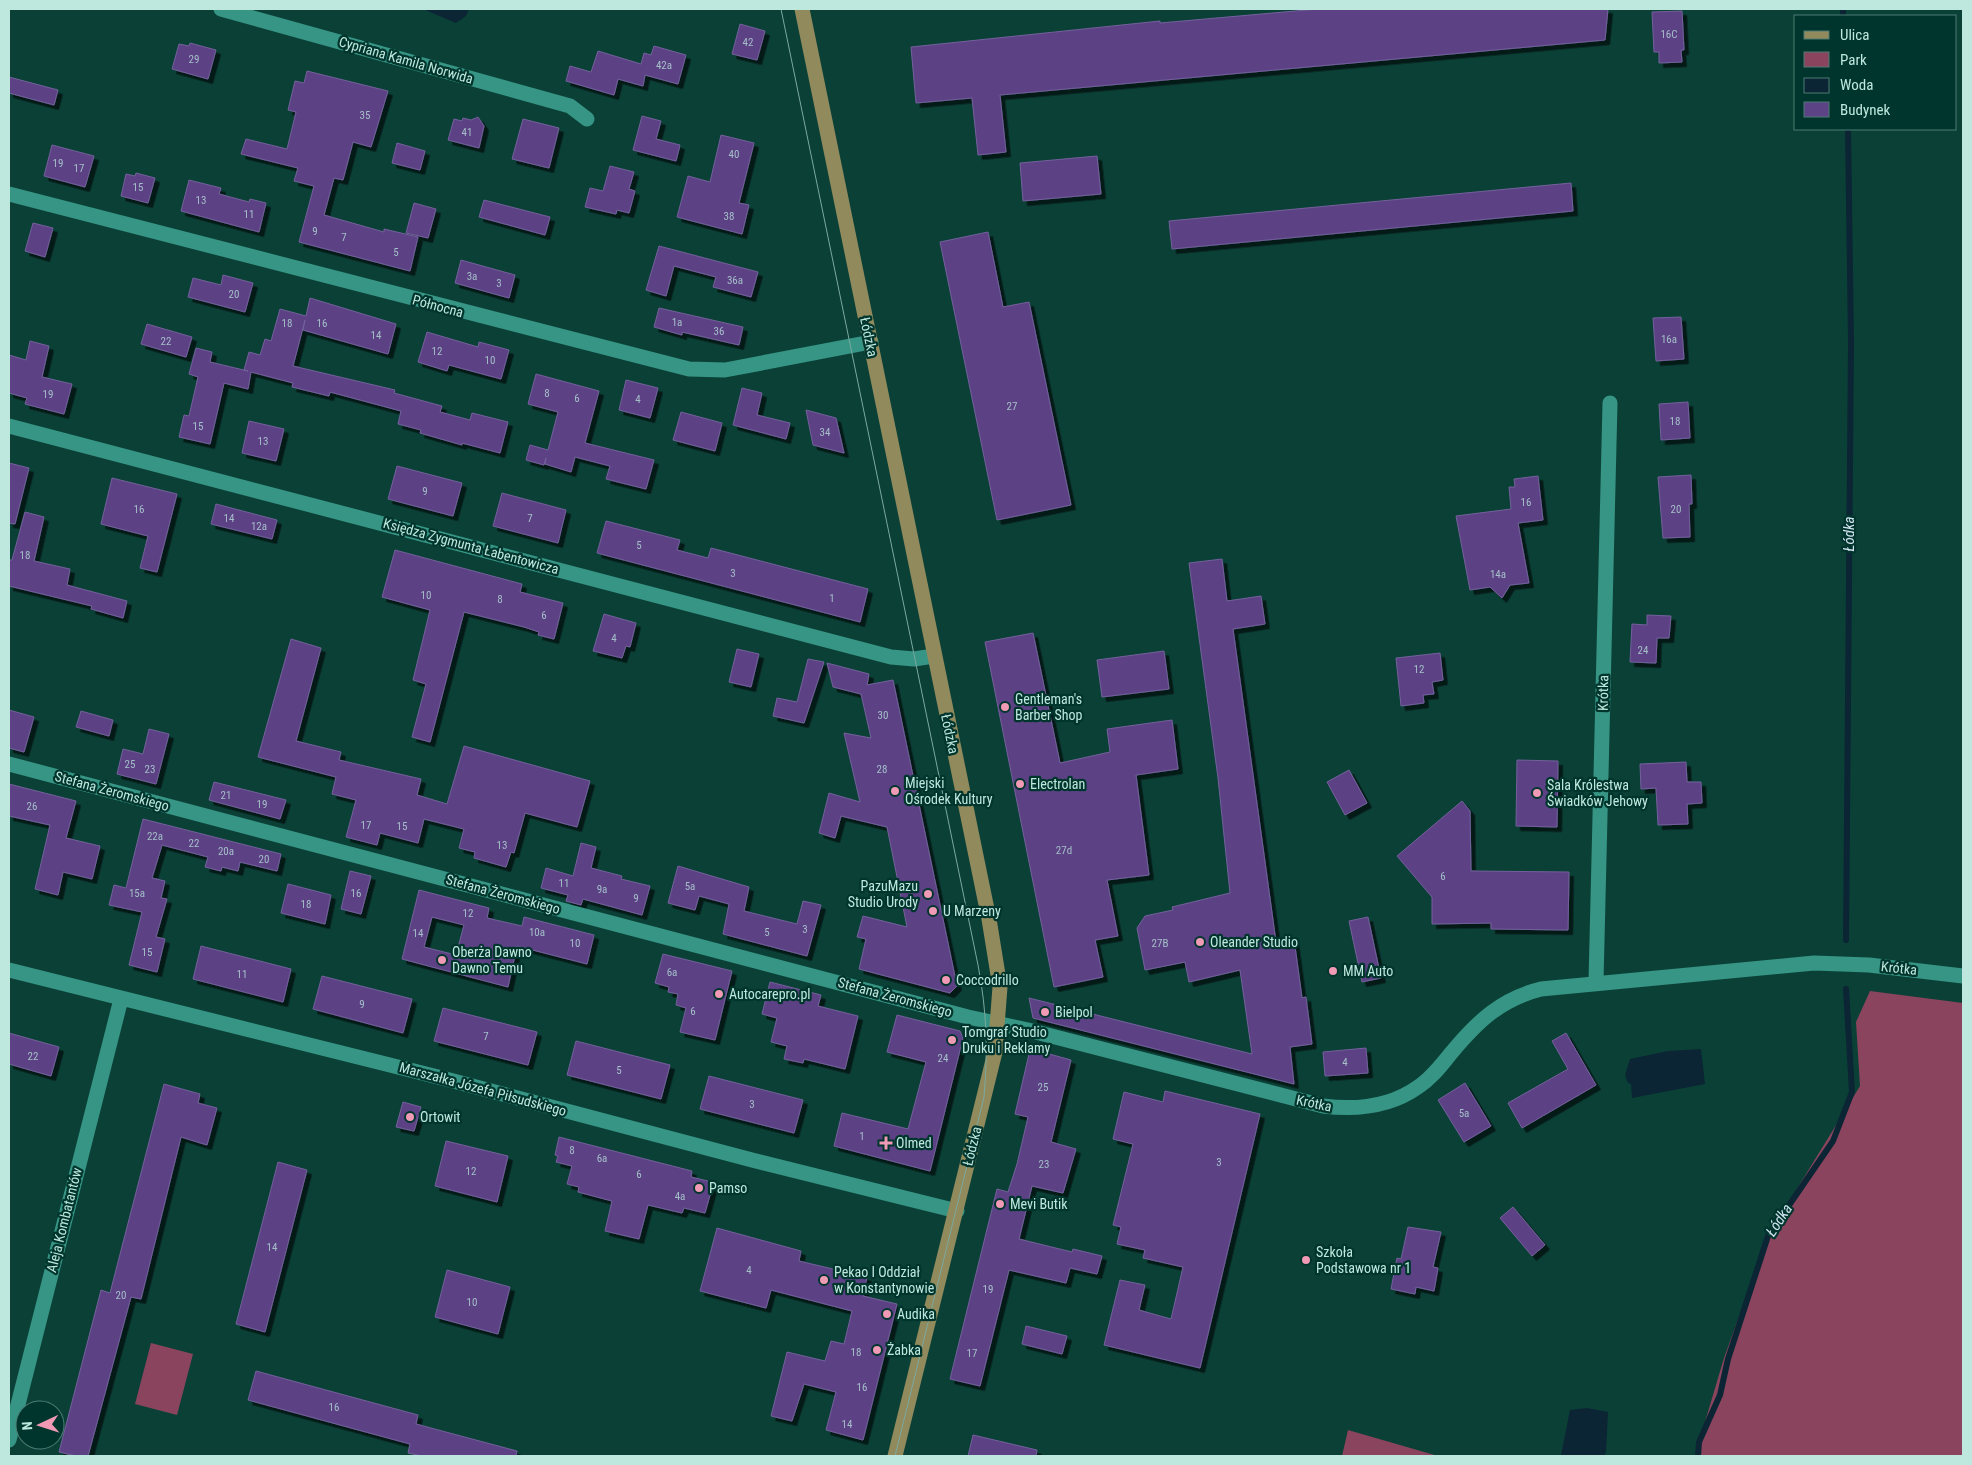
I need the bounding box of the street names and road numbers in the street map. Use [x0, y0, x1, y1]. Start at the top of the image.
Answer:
street label: Cypriana Kamila Norwida [337, 33, 475, 87]
street label: Północna [411, 292, 465, 320]
street label: Łódzka [857, 316, 881, 358]
street label: Księdza Zygmunta Łabentowicza [382, 515, 560, 577]
street label: Krótka [1595, 675, 1611, 711]
street label: Łódzka [938, 713, 962, 755]
street label: Stefana Żeromskiego [53, 768, 171, 814]
street label: Stefana Żeromskiego [444, 871, 562, 917]
street label: Krótka [1880, 958, 1918, 978]
street label: Stefana Żeromskiego [836, 974, 954, 1020]
street label: Marszałka Józefa Piłsudskiego [398, 1059, 568, 1119]
street label: Krótka [1295, 1091, 1333, 1115]
street label: Łódzka [959, 1125, 985, 1167]
street label: Aleja Kombatantów [43, 1166, 85, 1274]

